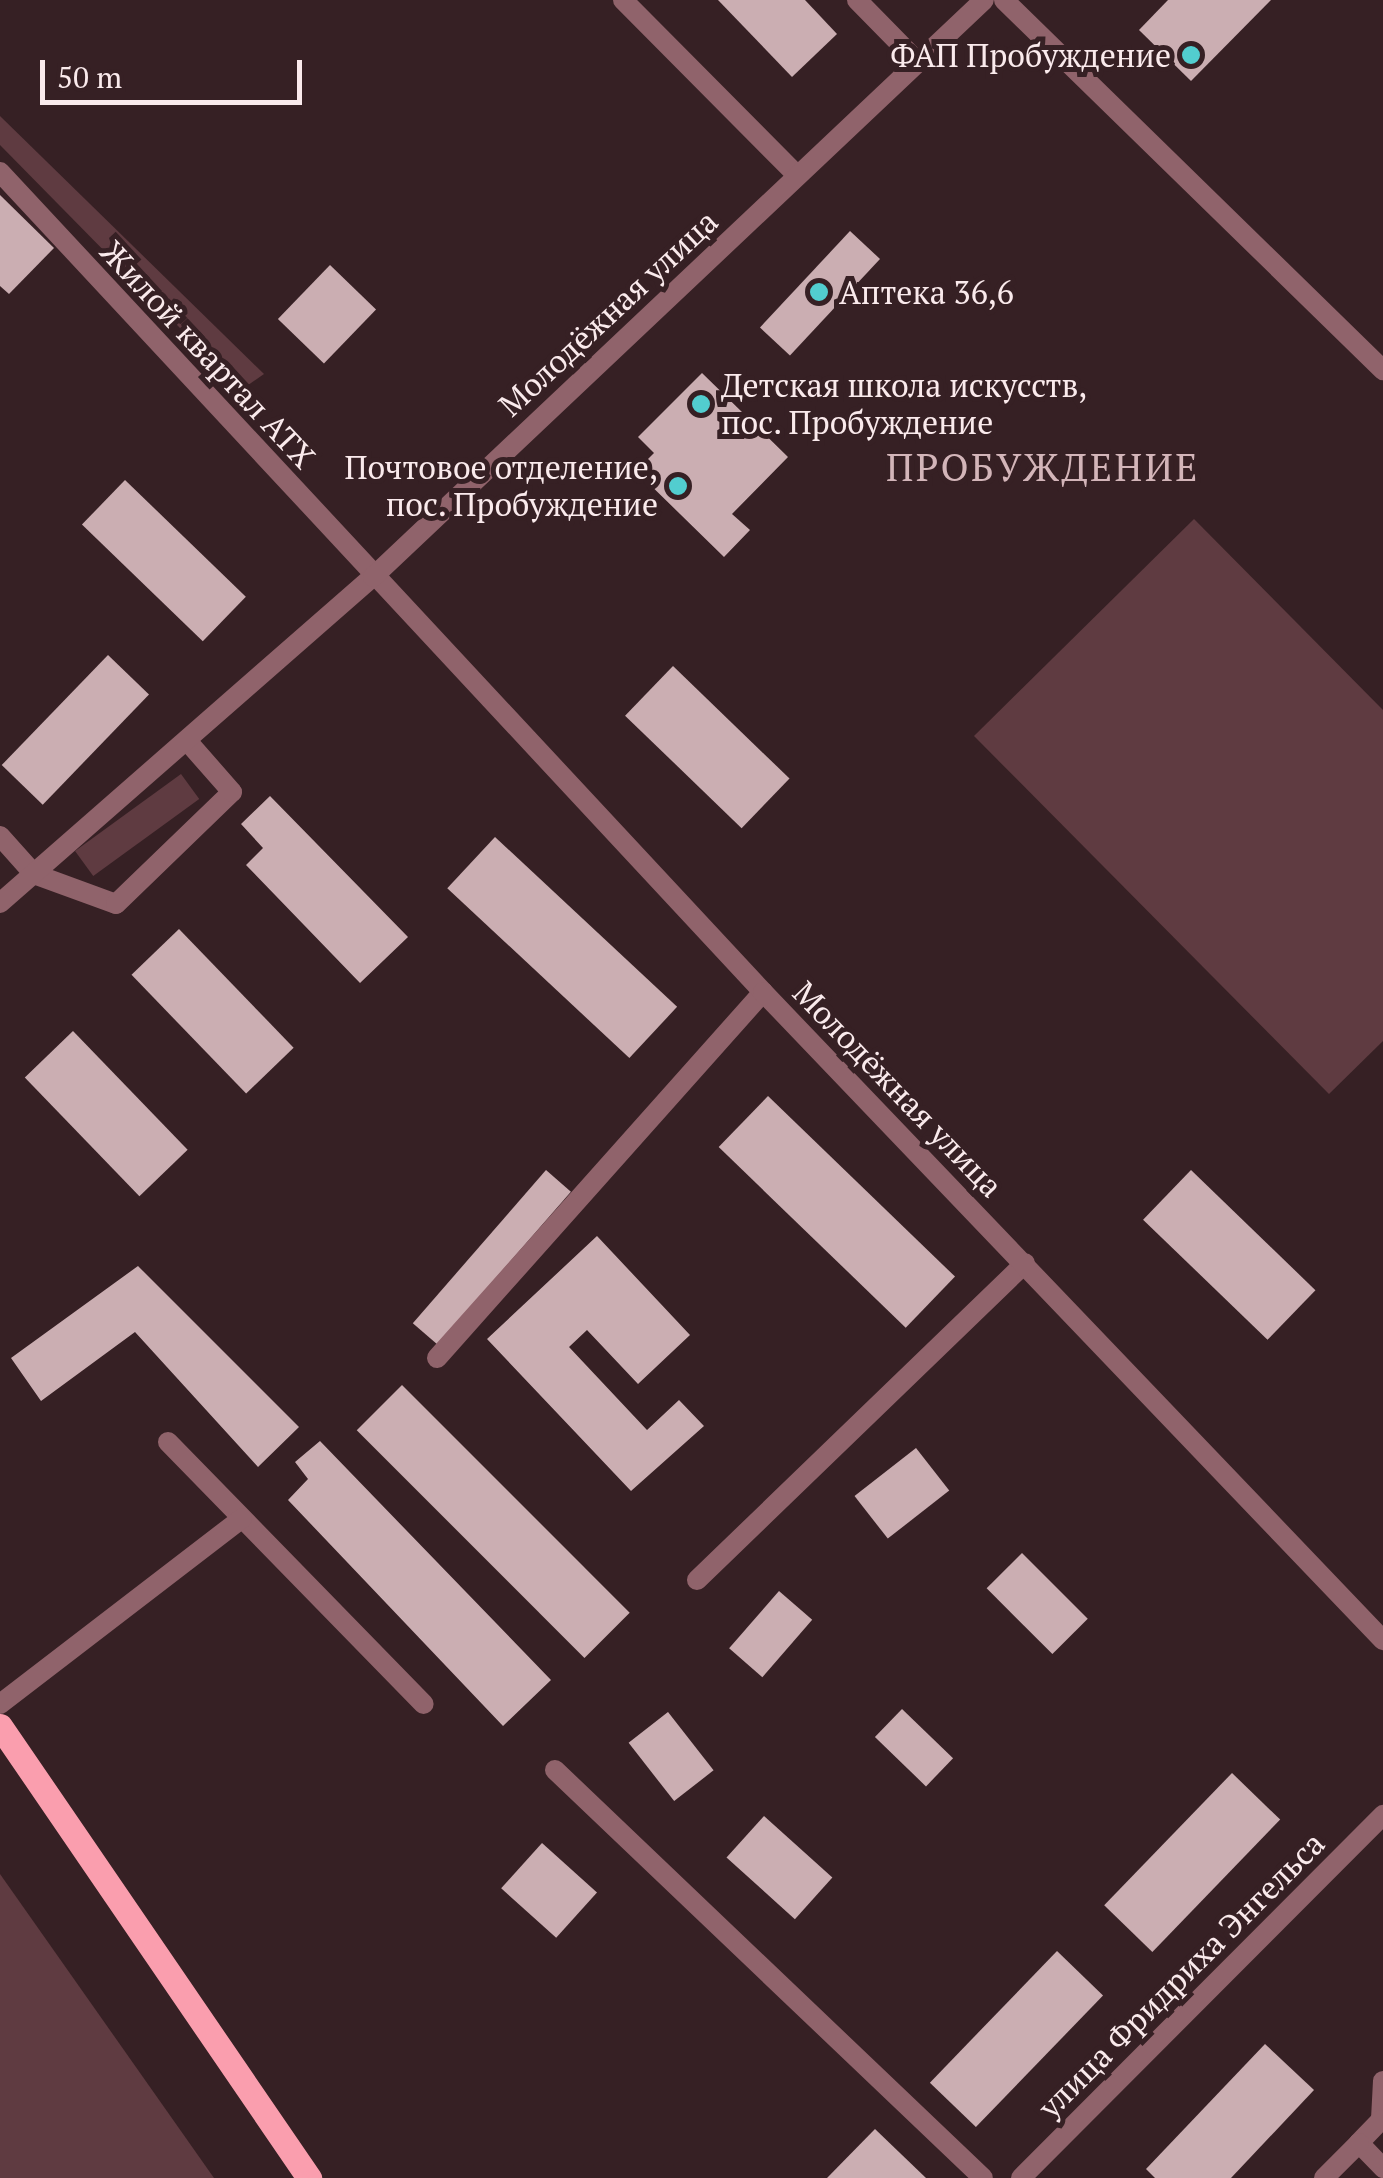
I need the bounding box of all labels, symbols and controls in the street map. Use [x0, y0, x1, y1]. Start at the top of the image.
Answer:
place label: ФАП Пробуждение [890, 36, 1171, 74]
scale bar [45, 40, 308, 102]
marker: ФАП Пробуждение [1180, 44, 1202, 66]
text: 50 m [57, 57, 122, 97]
street label: Молодёжная улица [491, 202, 725, 424]
street label: Жилой квартал АТХ [92, 232, 324, 476]
place label: Аптека 36,6 [839, 273, 1014, 311]
marker: Аптека 36,6 [808, 281, 830, 303]
place label: Детская школа искусств, пос. Пробуждение [721, 367, 1087, 442]
marker: Детская школа искусств, пос. Пробуждение [690, 393, 712, 415]
district label: ПРОБУЖДЕНИЕ [886, 445, 1200, 491]
place label: Почтовое отделение, пос. Пробуждение [345, 449, 658, 524]
marker: Почтовое отделение, пос. Пробуждение [667, 475, 689, 497]
street label: Молодёжная улица [785, 973, 1011, 1205]
street label: улица Фридриха Энгельса [1030, 1824, 1332, 2126]

